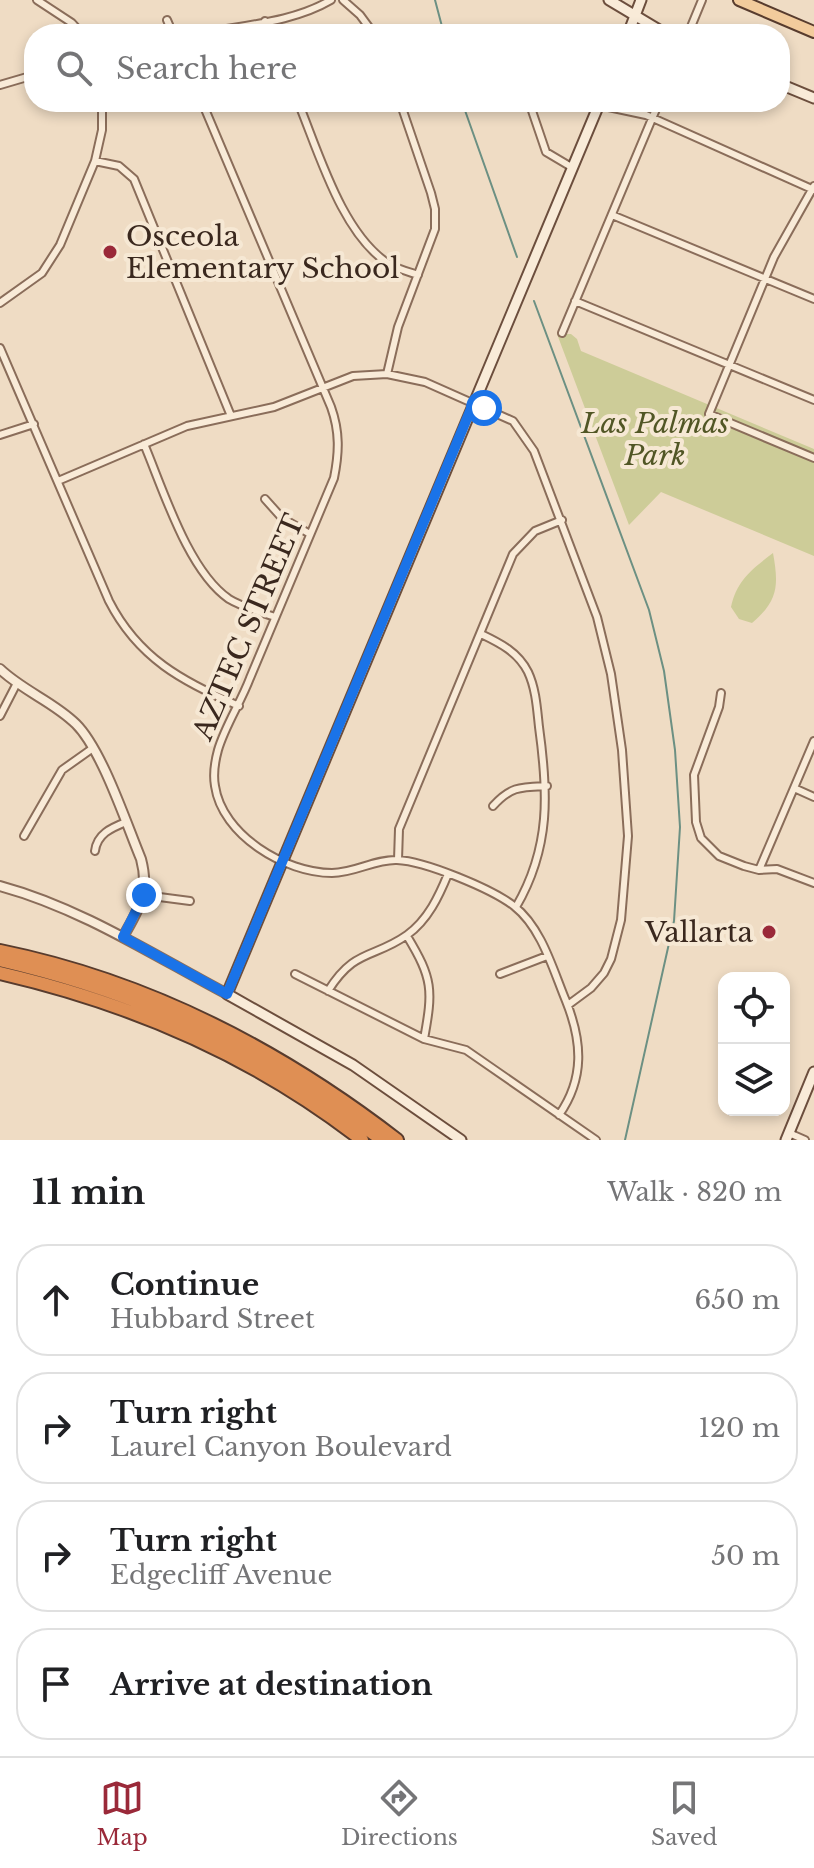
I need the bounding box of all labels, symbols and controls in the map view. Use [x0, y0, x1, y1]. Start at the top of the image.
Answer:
search box [24, 24, 790, 112]
icon: search [52, 46, 96, 90]
text: Search here [116, 50, 297, 87]
place label: Osceola Elementary School [126, 219, 399, 286]
marker: Osceola Elementary School [101, 243, 119, 261]
route start [466, 390, 502, 426]
park label: Las Palmas Park [580, 406, 729, 473]
street label: AZTEC STREET [185, 508, 312, 746]
route end [126, 877, 162, 913]
place label: Vallarta [644, 915, 753, 950]
marker: Vallarta [760, 923, 778, 941]
map controls [718, 972, 790, 1116]
button: locate [718, 972, 790, 1044]
button: layers [718, 1044, 790, 1116]
text: 11 min [32, 1171, 145, 1213]
text: Walk · 820 m [607, 1176, 782, 1208]
text: Continue [110, 1266, 259, 1303]
icon: ahead [34, 1278, 78, 1322]
text: 650 m [695, 1284, 780, 1316]
text: Hubbard Street [110, 1303, 315, 1335]
text: Turn right [110, 1394, 277, 1431]
icon: right [34, 1406, 78, 1450]
text: 120 m [698, 1412, 780, 1444]
text: Laurel Canyon Boulevard [110, 1431, 452, 1463]
text: Turn right [110, 1522, 277, 1559]
icon: right [34, 1534, 78, 1578]
text: 50 m [711, 1540, 780, 1572]
text: Edgecliff Avenue [110, 1559, 332, 1591]
icon: arrive [34, 1662, 78, 1706]
text: Arrive at destination [110, 1666, 433, 1703]
tab: Map [97, 1776, 148, 1851]
tab: Directions [341, 1776, 458, 1851]
tab: Saved [651, 1776, 717, 1851]

